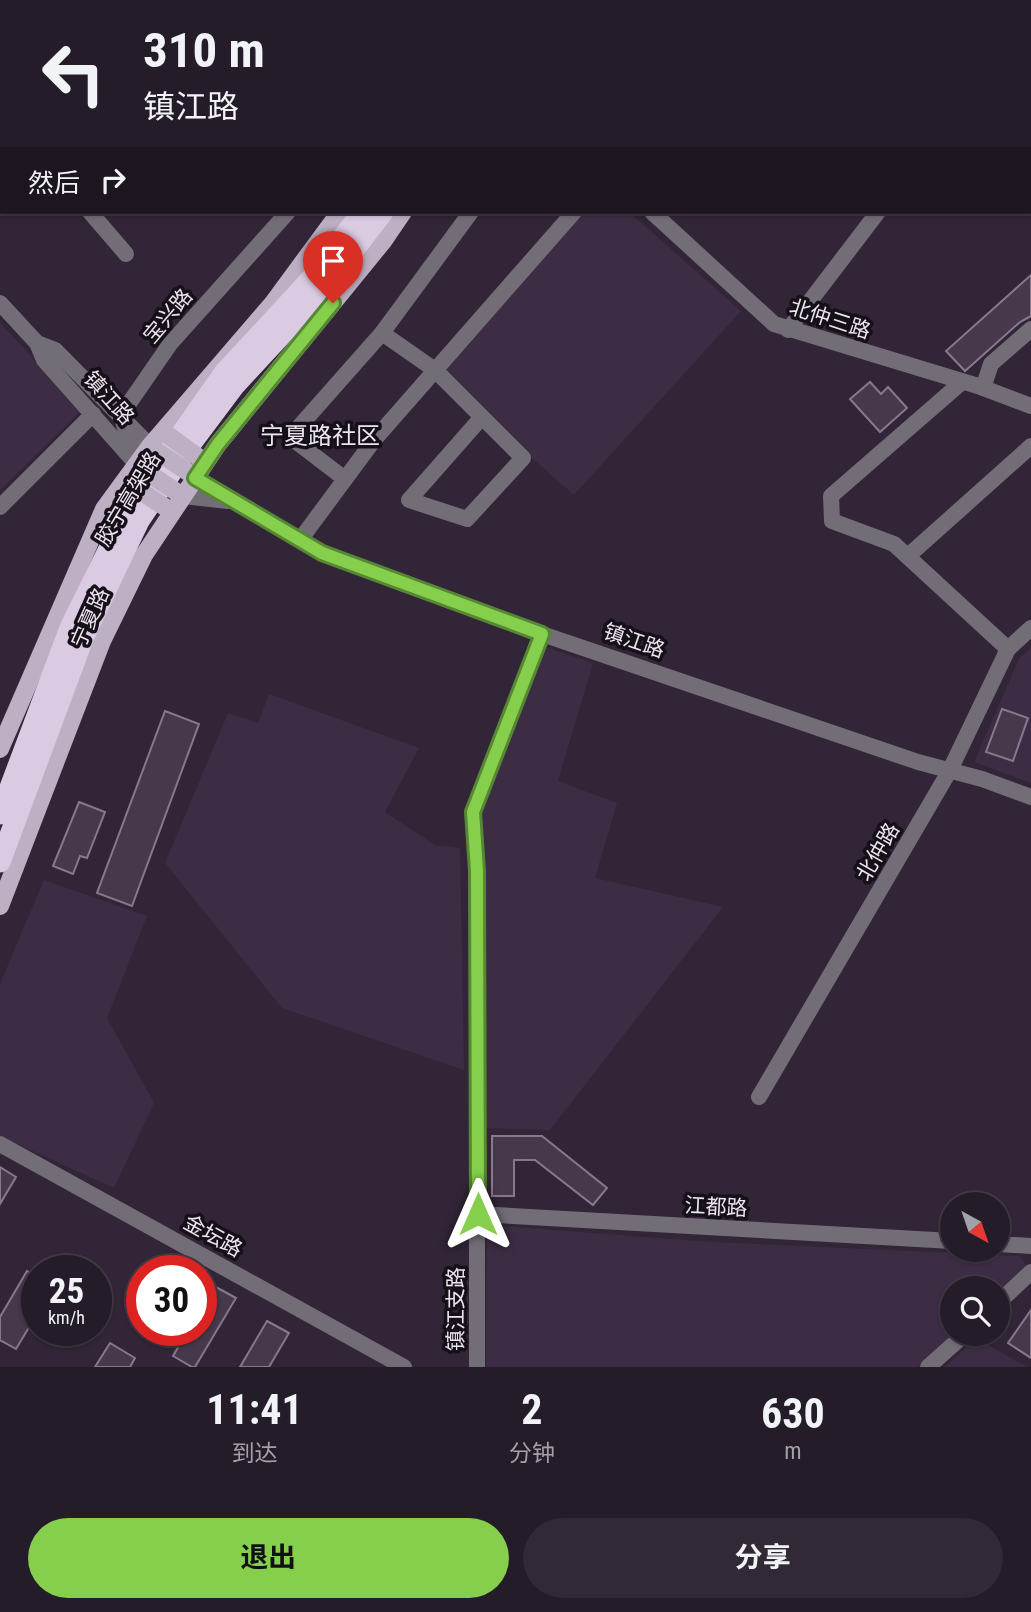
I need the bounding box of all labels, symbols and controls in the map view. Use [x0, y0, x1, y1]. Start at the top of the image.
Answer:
text: 310 m [143, 22, 265, 79]
icon: left [28, 28, 119, 119]
text: 镇江路 [143, 88, 239, 126]
icon: right [94, 161, 132, 199]
text: 然后 [28, 168, 80, 198]
pin [303, 231, 363, 303]
icon: arrive [314, 242, 352, 280]
street label: 宝兴路 [139, 284, 197, 348]
street label: 北仲三路 [786, 295, 874, 343]
street label: 镇江路 [79, 367, 139, 429]
district label: 宁夏路社区 [260, 422, 380, 450]
street label: 胶宁高架路 [91, 448, 165, 550]
street label: 宁夏路 [66, 584, 114, 652]
street label: 镇江路 [600, 619, 668, 663]
street label: 北仲路 [852, 819, 904, 885]
position arrow [441, 1177, 515, 1251]
north arrow [940, 1192, 1010, 1262]
map controls [940, 1192, 1010, 1346]
street label: 江都路 [684, 1193, 748, 1221]
street label: 金坛路 [180, 1210, 246, 1262]
speed limit sign: 30 [126, 1255, 217, 1346]
street label: 镇江支路 [444, 1267, 468, 1351]
text: 25 [49, 1271, 84, 1312]
button: search [940, 1276, 1010, 1346]
text: km/h [48, 1307, 85, 1328]
text: 11:41 [206, 1385, 303, 1434]
text: 2 [521, 1385, 542, 1434]
text: 630 [761, 1389, 825, 1438]
text: m [784, 1438, 802, 1465]
text: 到达 [231, 1440, 277, 1467]
text: 分钟 [509, 1440, 555, 1467]
button: 退出 [28, 1518, 509, 1598]
button: 分享 [523, 1518, 1003, 1598]

